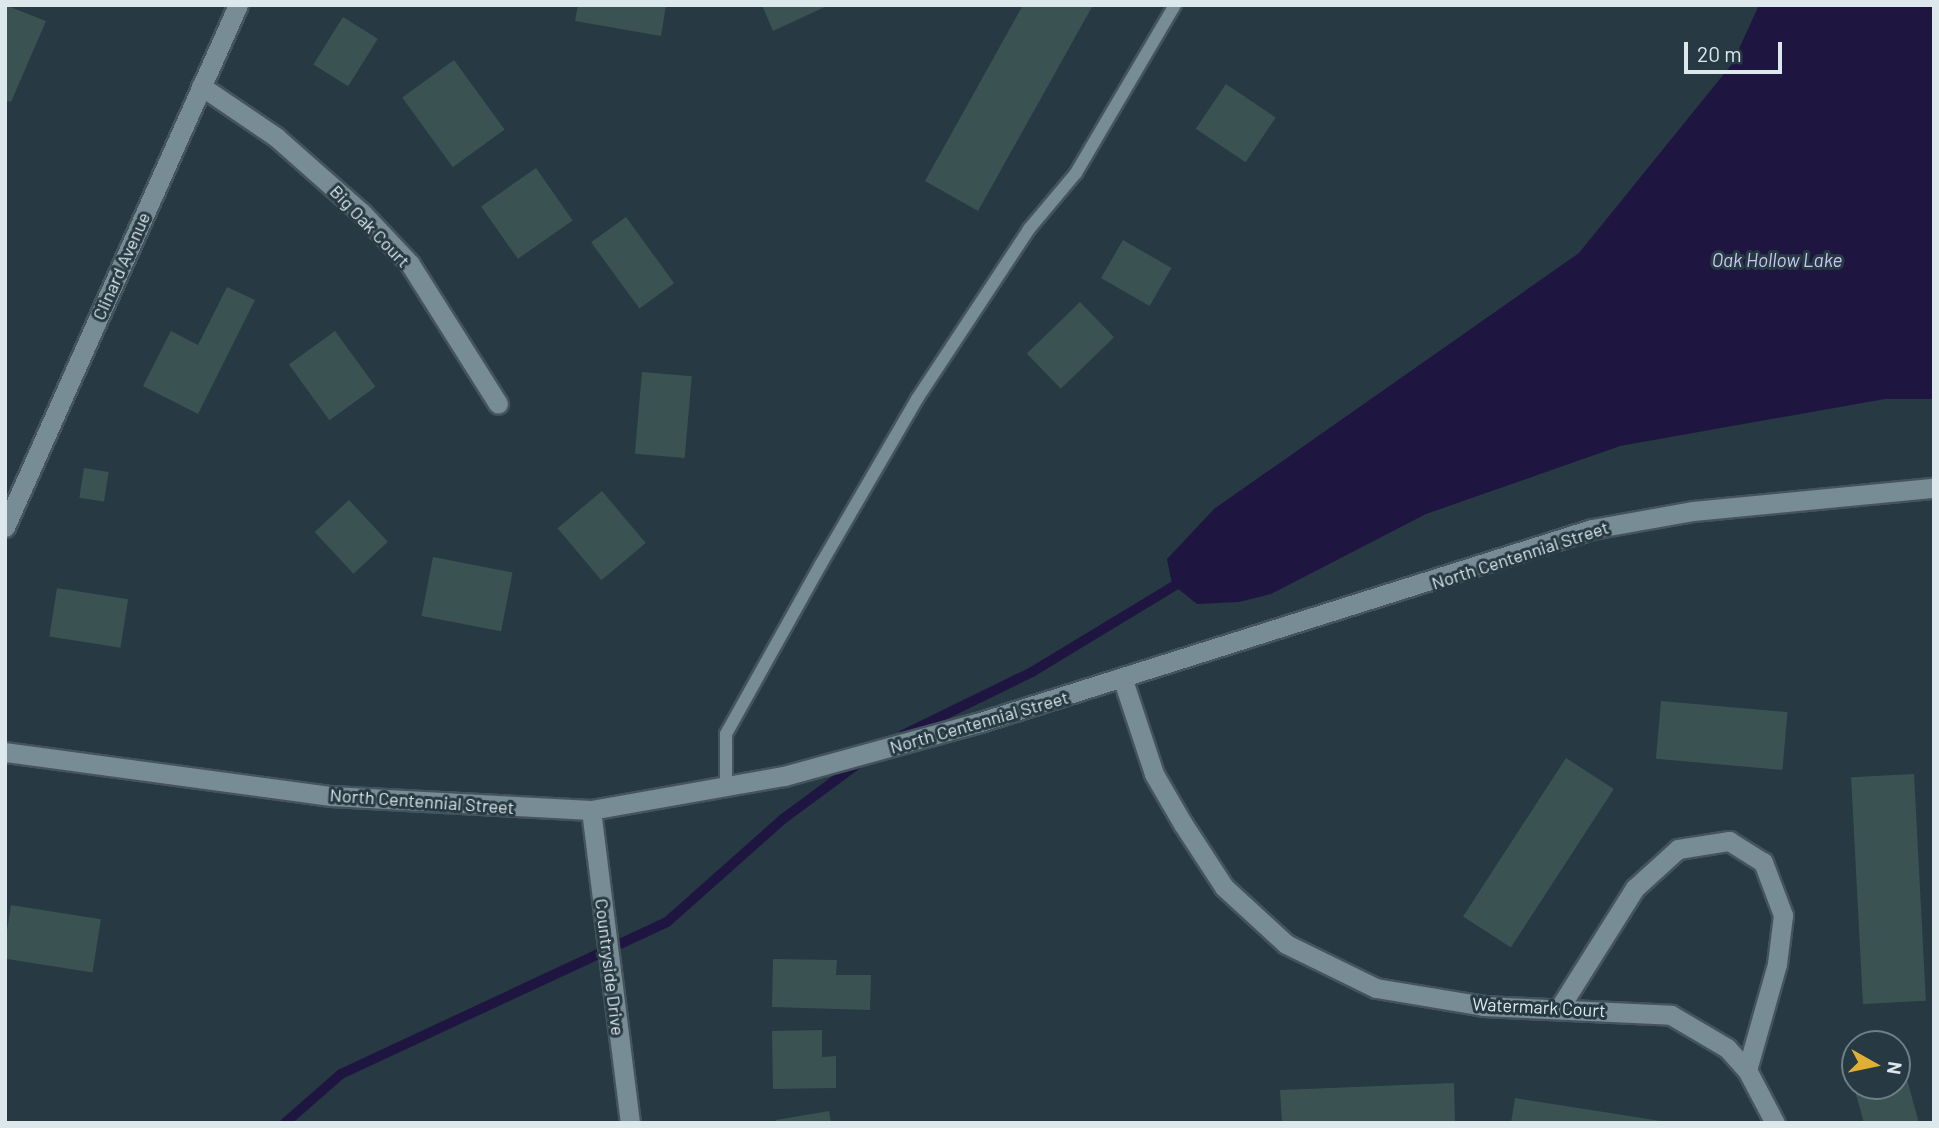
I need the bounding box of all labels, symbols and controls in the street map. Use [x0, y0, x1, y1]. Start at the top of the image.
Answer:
scale bar [1687, 28, 1785, 72]
text: 20 m [1697, 41, 1742, 66]
street label: Big Oak Court [326, 180, 414, 272]
street label: Clinard Avenue [88, 209, 154, 323]
water label: Oak Hollow Lake [1712, 249, 1842, 271]
street label: North Centennial Street [1429, 516, 1611, 594]
street label: North Centennial Street [887, 686, 1071, 758]
street label: North Centennial Street [329, 784, 515, 818]
street label: Countryside Drive [591, 897, 629, 1037]
street label: Watermark Court [1472, 993, 1606, 1021]
north arrow [1841, 1030, 1911, 1100]
text: N [1883, 1060, 1908, 1076]

